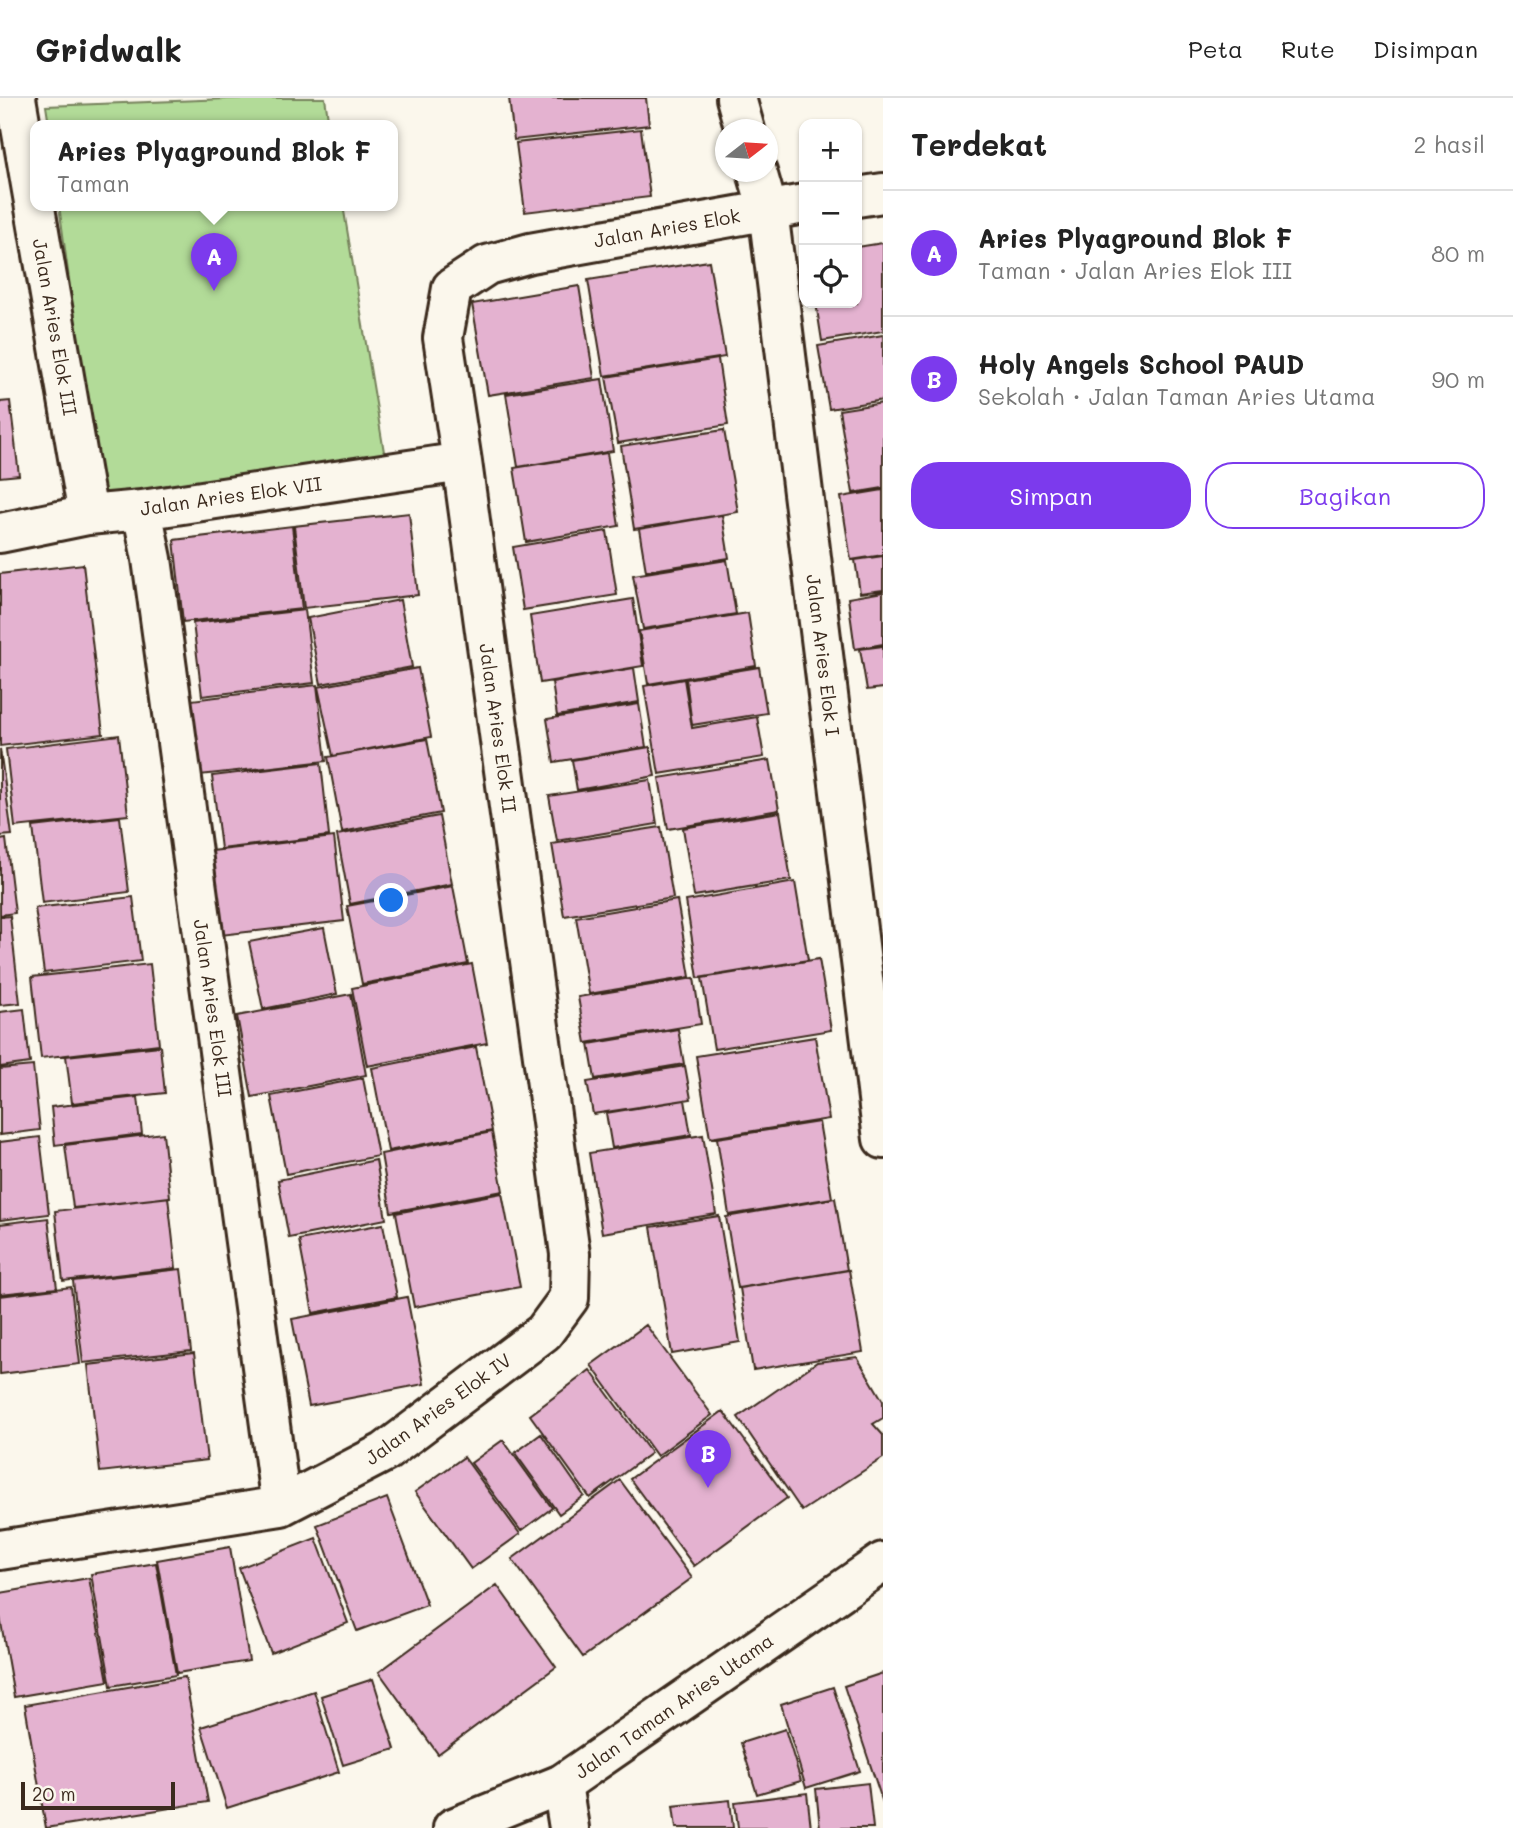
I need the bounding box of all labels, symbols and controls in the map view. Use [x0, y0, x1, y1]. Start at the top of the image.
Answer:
text: Gridwalk [35, 27, 182, 70]
text: Peta [1188, 33, 1243, 64]
text: Rute [1281, 33, 1335, 64]
text: Disimpan [1373, 33, 1478, 64]
north arrow [715, 119, 778, 182]
map controls [799, 119, 862, 308]
button: + [799, 119, 862, 182]
popup [30, 120, 398, 211]
text: Terdekat [911, 124, 1047, 164]
text: 2 hasil [1414, 129, 1485, 159]
text: Aries Plyaground Blok F [57, 134, 371, 168]
text: Taman [57, 168, 130, 198]
button: − [799, 182, 862, 245]
street label: Jalan Aries Elok [592, 202, 742, 253]
text: Aries Plyaground Blok F [978, 221, 1292, 255]
pin: A [191, 233, 237, 291]
street label: Jalan Aries Elok III [28, 237, 83, 417]
text: A [926, 238, 942, 268]
text: 80 m [1431, 238, 1485, 268]
button: locate [799, 245, 862, 308]
text: Taman · Jalan Aries Elok III [978, 255, 1292, 285]
text: Holy Angels School PAUD [978, 347, 1304, 381]
text: B [926, 364, 942, 394]
text: 90 m [1432, 364, 1485, 394]
text: Sekolah · Jalan Taman Aries Utama [978, 381, 1376, 411]
button: Simpan [911, 462, 1191, 529]
button: Bagikan [1205, 462, 1485, 529]
street label: Jalan Aries Elok VII [139, 470, 323, 521]
street label: Jalan Aries Elok I [801, 573, 846, 737]
street label: Jalan Aries Elok II [474, 642, 523, 814]
your location [374, 883, 408, 917]
street label: Jalan Aries Elok III [189, 917, 238, 1098]
street label: Jalan Aries Elok IV [360, 1347, 516, 1470]
pin: B [685, 1430, 731, 1488]
street label: Jalan Taman Aries Utama [570, 1627, 778, 1784]
scale bar [21, 1779, 175, 1811]
text: 20 m [32, 1781, 76, 1806]

